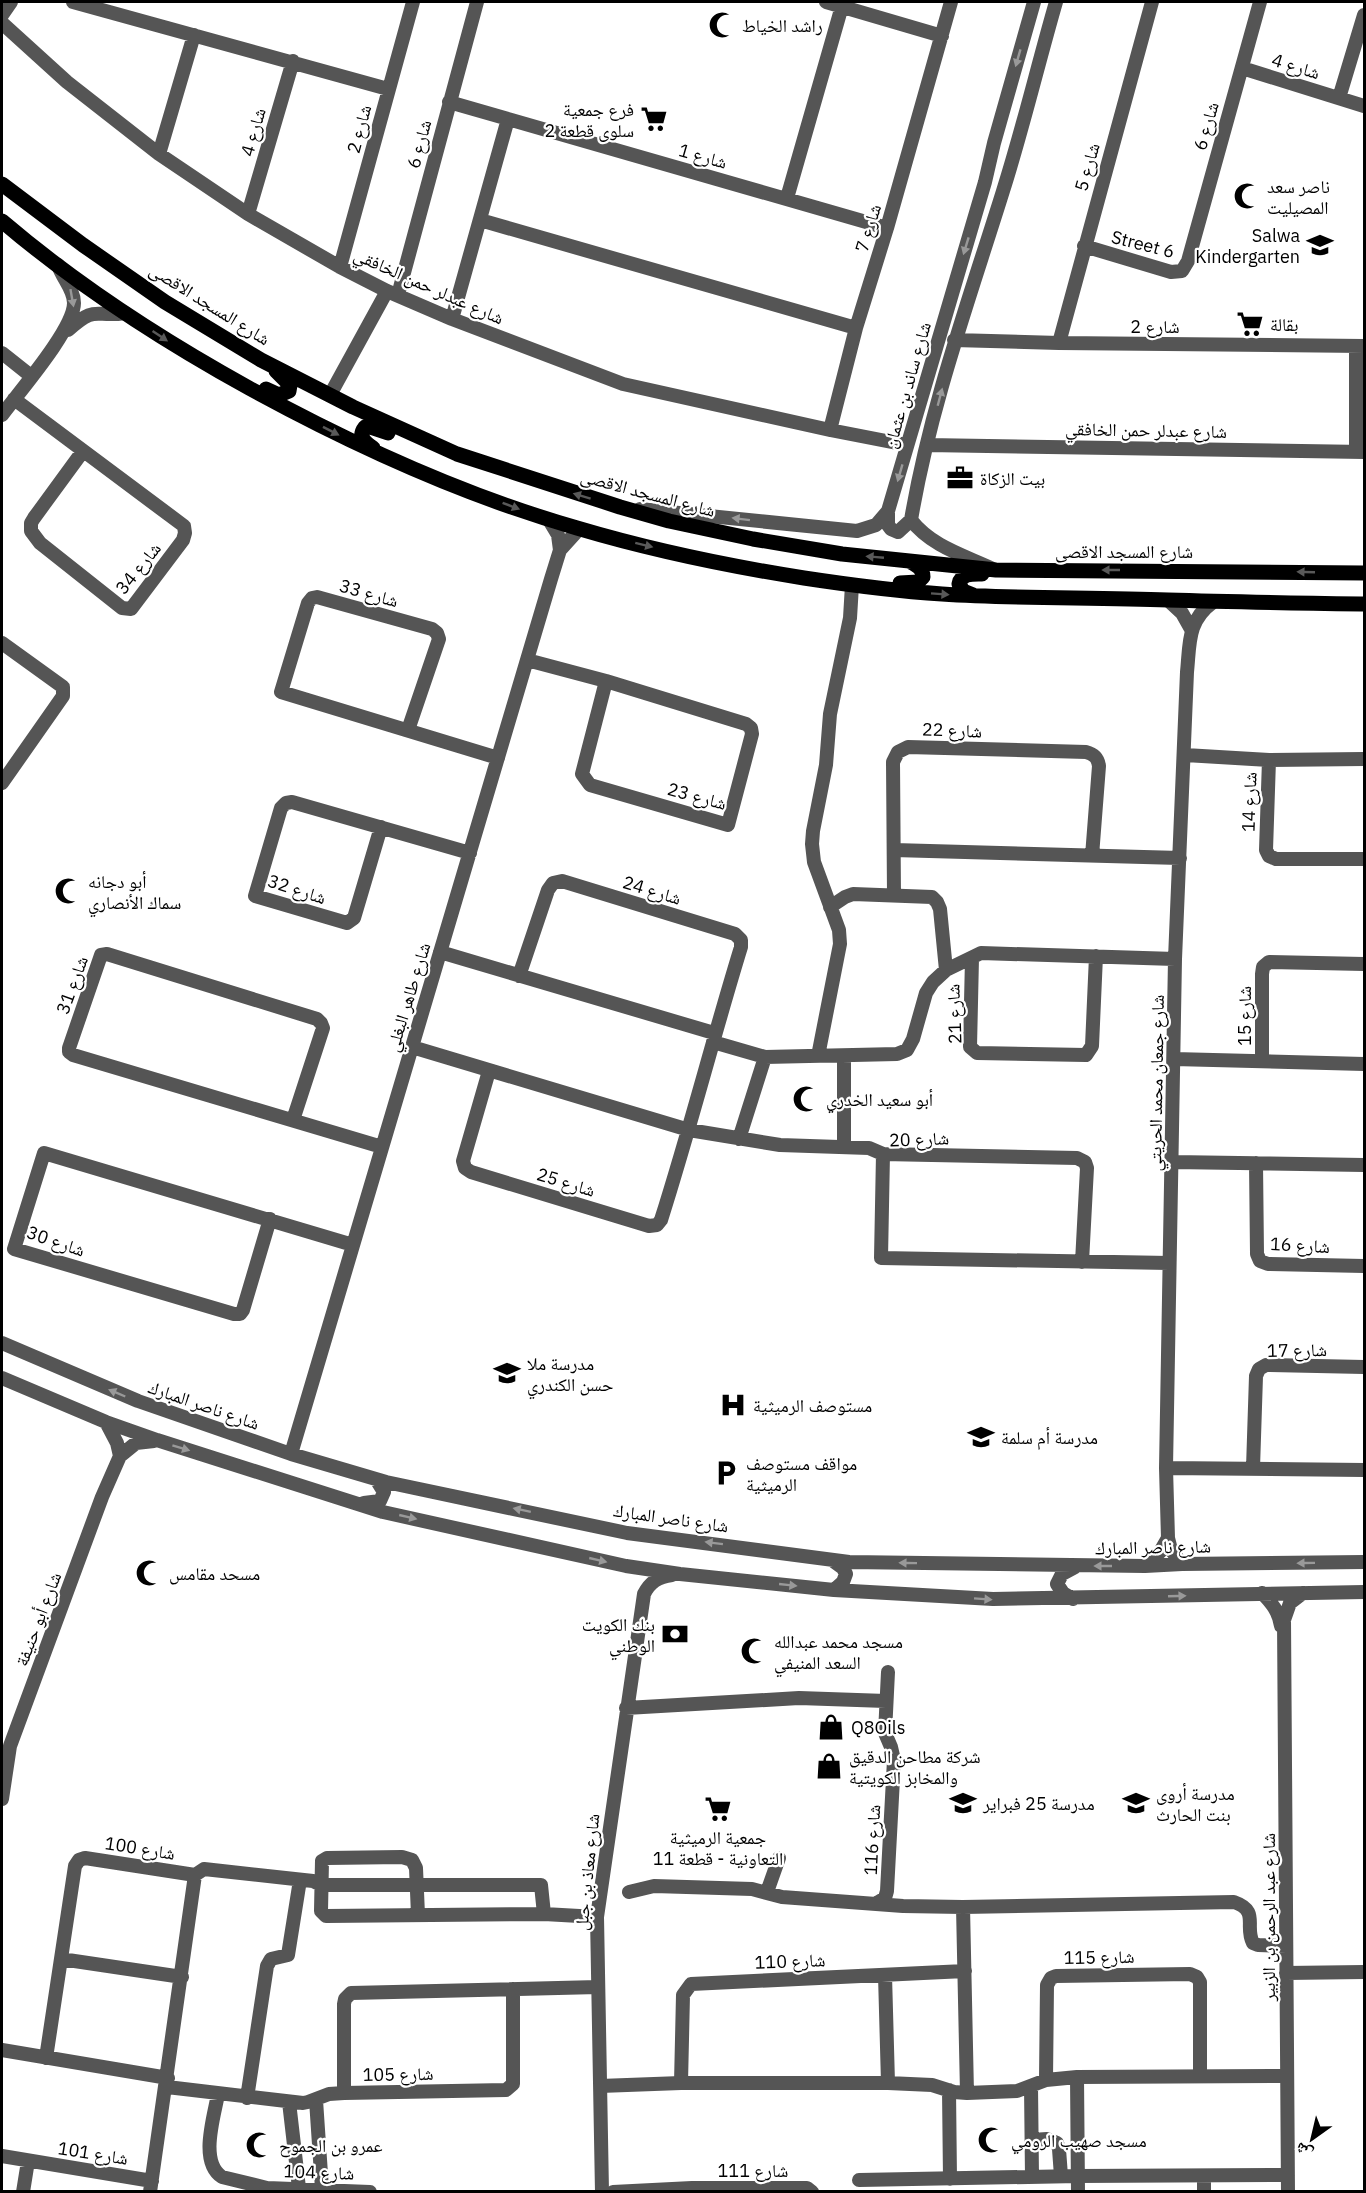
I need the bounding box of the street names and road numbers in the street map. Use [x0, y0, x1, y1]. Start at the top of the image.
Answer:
street label: شارع 4 [1269, 48, 1323, 84]
street label: شارع 6 [1188, 99, 1224, 153]
street label: شارع 2 [342, 102, 376, 156]
street label: شارع 4 [235, 105, 271, 159]
street label: شارع 6 [402, 117, 436, 171]
street label: شارع 1 [676, 138, 730, 174]
street label: شارع 5 [1069, 140, 1105, 194]
street label: شارع 7 [850, 201, 886, 255]
street label: Street 6 [1109, 225, 1177, 263]
street label: شارع عبدلر حمن الخافقي [349, 243, 508, 333]
street label: شارع المسجد الاقصى [145, 258, 275, 350]
street label: شارع 2 [1130, 315, 1180, 338]
street label: شارع ساند بن عثمان [878, 319, 936, 451]
street label: شارع عبدلر حمن الخافقي [1065, 417, 1227, 446]
street label: شارع المسجد الاقصى [578, 464, 718, 522]
street label: شارع 34 [110, 537, 166, 599]
street label: شارع المسجد الاقصى [1055, 540, 1193, 563]
street label: شارع 33 [337, 574, 401, 612]
street label: شارع 22 [922, 717, 982, 743]
street label: شارع 14 [1236, 772, 1262, 832]
street label: شارع 23 [665, 777, 729, 815]
street label: شارع 32 [265, 869, 329, 909]
street label: شارع 24 [620, 870, 684, 910]
street label: شارع طاهر البغلي [380, 940, 439, 1056]
street label: شارع 31 [51, 953, 93, 1017]
street label: شارع 21 [941, 984, 967, 1044]
street label: شارع 15 [1233, 986, 1256, 1046]
street label: شارع جمعان محمد الحريتي [1143, 994, 1173, 1172]
street label: شارع 20 [889, 1126, 949, 1152]
street label: شارع 25 [534, 1162, 598, 1202]
street label: شارع 30 [24, 1220, 88, 1262]
street label: شارع 16 [1269, 1232, 1331, 1258]
street label: شارع 17 [1267, 1338, 1327, 1362]
street label: شارع ناصر المبارك [145, 1375, 263, 1435]
street label: شارع ناصر المبارك [612, 1499, 730, 1537]
street label: شارع ناصر المبارك [1095, 1534, 1211, 1560]
street label: شارع أبو حنيفة [10, 1569, 66, 1669]
street label: شارع 116 [859, 1804, 885, 1876]
street label: شارع معاذ بن جبل [569, 1812, 605, 1932]
street label: شارع 100 [103, 1831, 177, 1865]
street label: شارع عبد الرحمن بن الزبير [1257, 1833, 1280, 2002]
street label: شارع 115 [1063, 1945, 1135, 1969]
street label: شارع 110 [754, 1948, 826, 1974]
street label: شارع 105 [362, 2062, 434, 2086]
street label: شارع 101 [56, 2136, 130, 2170]
street label: شارع 104 [283, 2159, 355, 2185]
street label: شارع 111 [718, 2159, 788, 2182]

